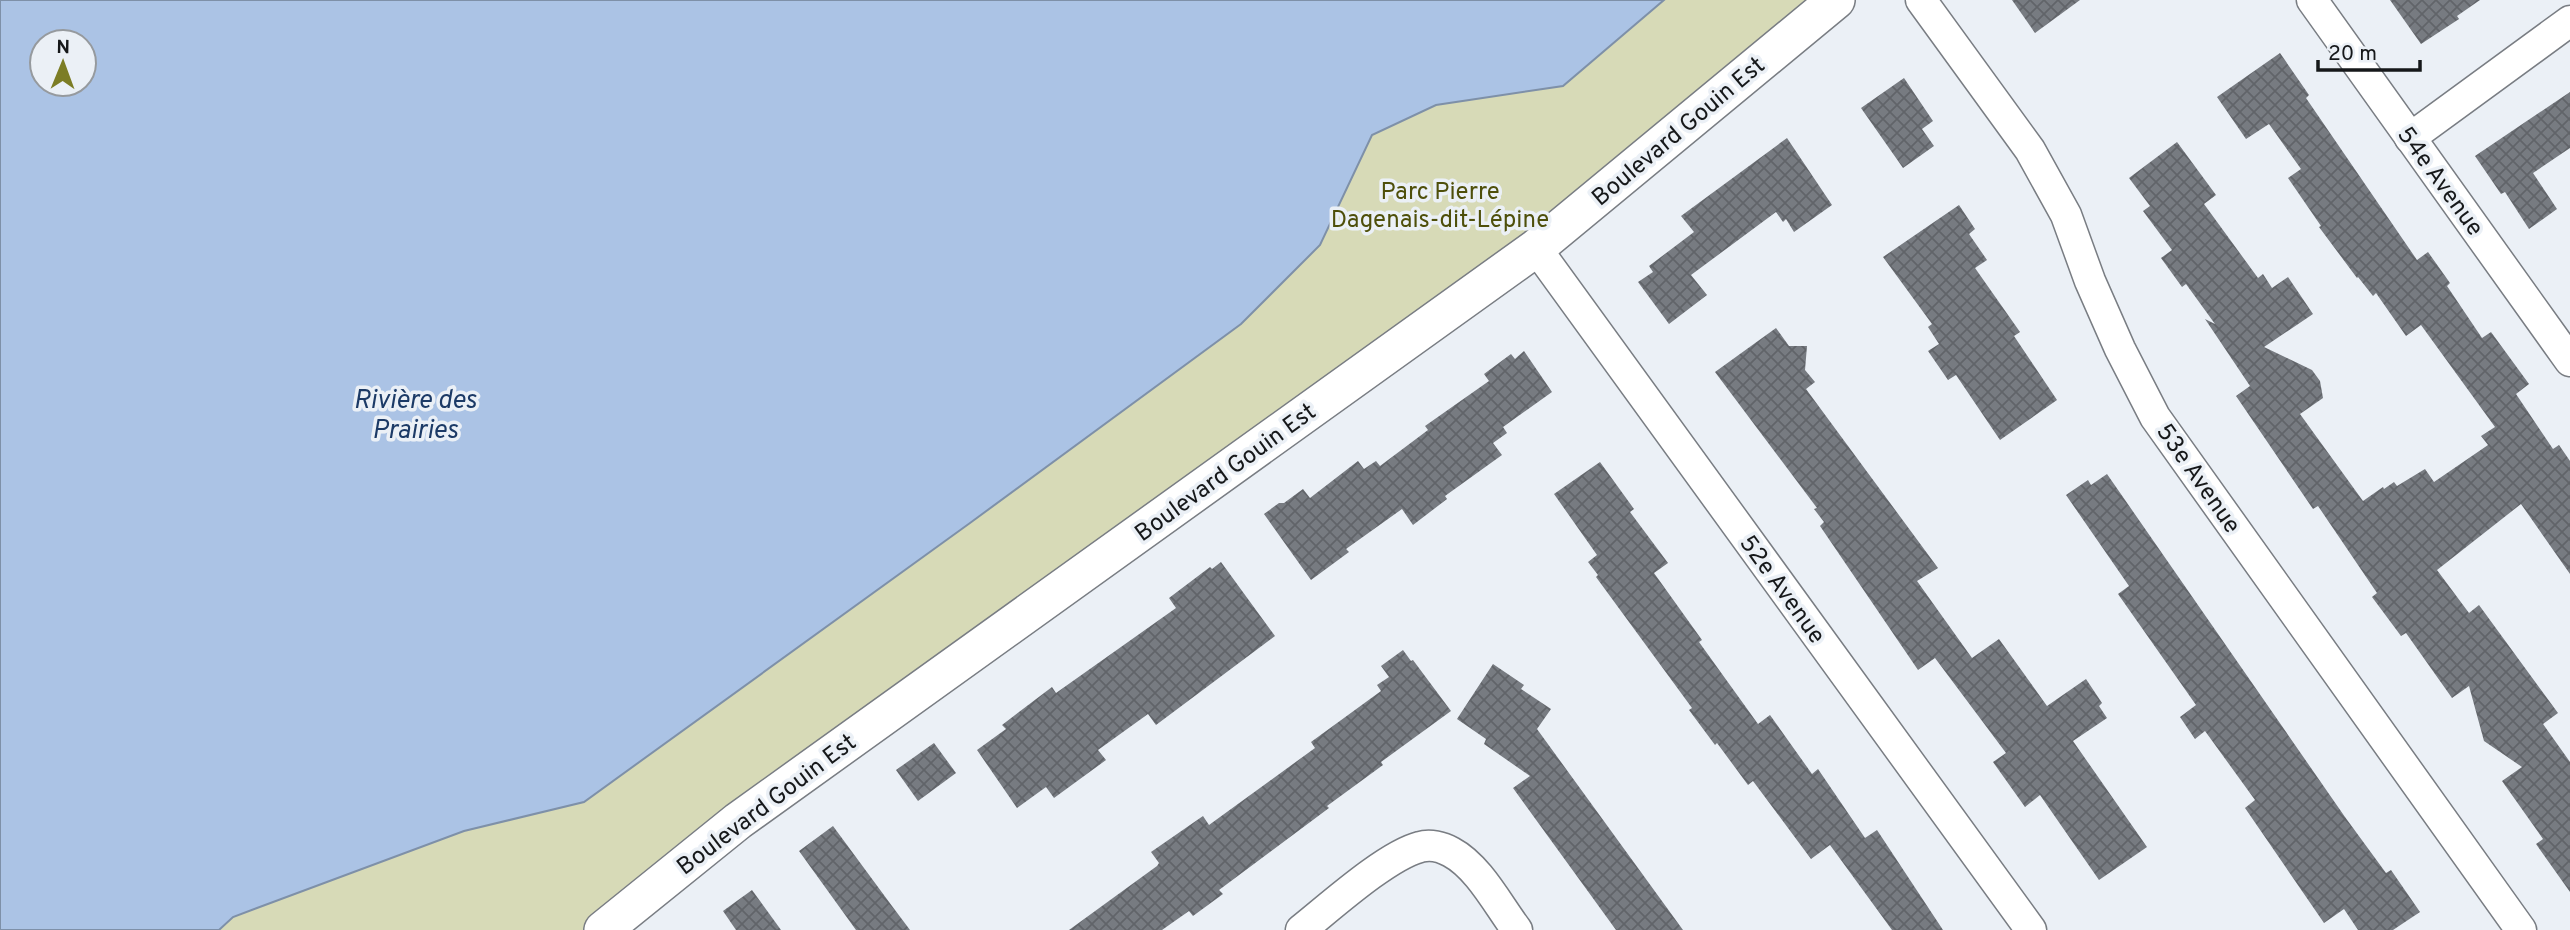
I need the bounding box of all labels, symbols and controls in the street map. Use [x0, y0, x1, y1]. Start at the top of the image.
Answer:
north arrow [28, 28, 98, 98]
scale bar [2318, 28, 2420, 72]
text: N [56, 36, 70, 60]
text: 20 m [2328, 41, 2377, 68]
street label: Boulevard Gouin Est [1587, 51, 1772, 214]
street label: 54e Avenue [2390, 122, 2489, 243]
park label: Parc Pierre Dagenais-dit-Lépine [1331, 178, 1549, 236]
water label: Rivière des Prairies [353, 385, 478, 448]
street label: Boulevard Gouin Est [1130, 398, 1323, 549]
street label: 53e Avenue [2149, 418, 2246, 540]
street label: 52e Avenue [1732, 530, 1831, 650]
street label: Boulevard Gouin Est [672, 728, 863, 883]

